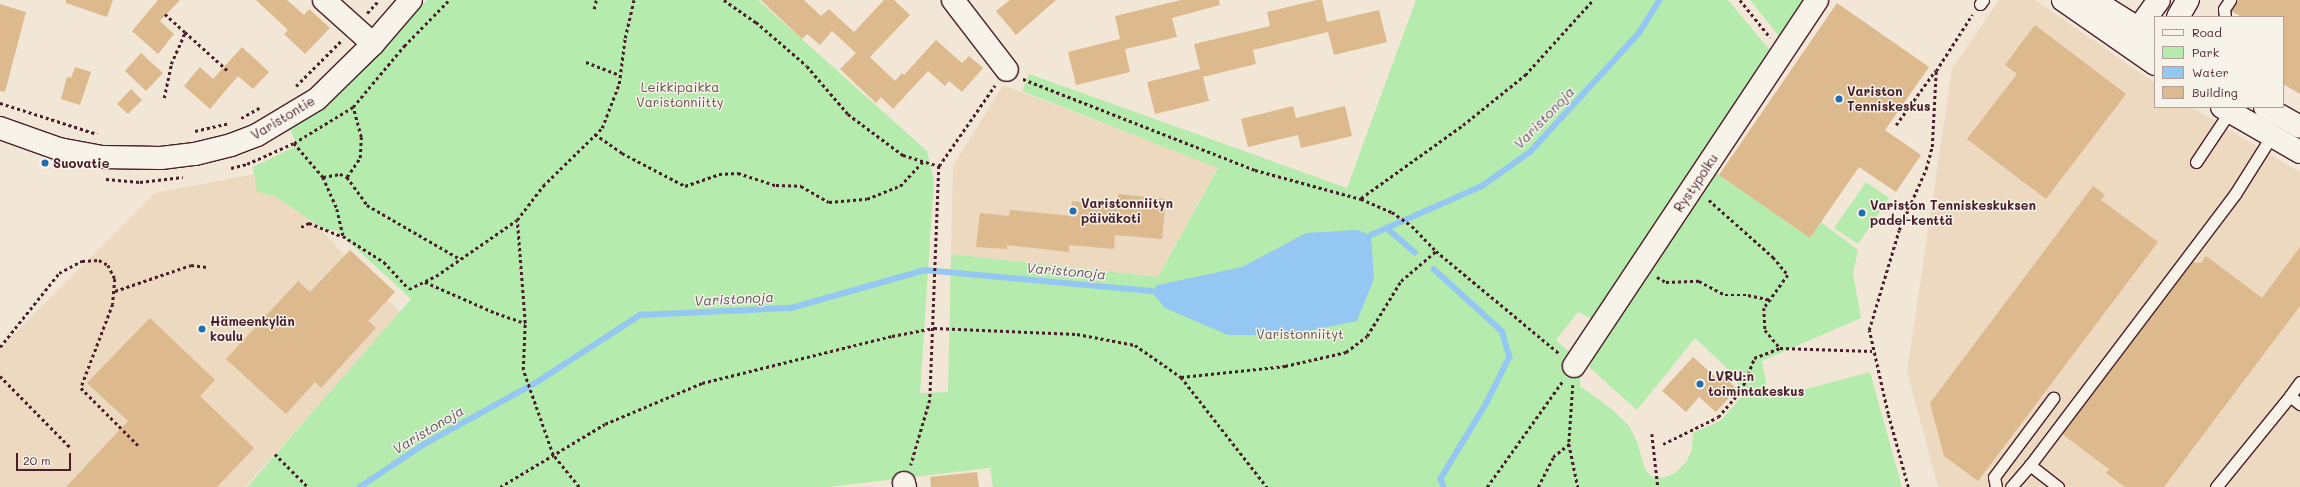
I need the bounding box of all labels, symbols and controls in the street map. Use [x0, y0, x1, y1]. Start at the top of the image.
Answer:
legend [2154, 16, 2284, 108]
text: Road [2192, 24, 2222, 40]
text: Park [2192, 44, 2219, 60]
text: Water [2192, 64, 2229, 80]
park label: Leikkipaikka Varistonniitty [636, 80, 724, 111]
water label: Varistonoja [1510, 83, 1578, 153]
place label: Variston Tenniskeskus [1847, 84, 1931, 115]
text: Building [2192, 84, 2238, 100]
street label: Varistontie [248, 93, 318, 143]
marker: Variston Tenniskeskus [1834, 94, 1844, 104]
street label: Rystypolku [1671, 151, 1721, 215]
place label: Suovatie [53, 155, 109, 171]
marker: Suovatie [40, 158, 50, 168]
place label: Varistonniityn päiväkoti [1081, 196, 1173, 227]
place label: Variston Tenniskeskuksen padel-kenttä [1870, 198, 2036, 229]
marker: Varistonniityn päiväkoti [1068, 206, 1078, 216]
marker: Variston Tenniskeskuksen padel-kenttä [1857, 208, 1867, 218]
water label: Varistonoja [1025, 259, 1107, 283]
water label: Varistonoja [694, 289, 774, 309]
place label: Hämeenkylän koulu [210, 314, 295, 345]
marker: Hämeenkylän koulu [197, 324, 207, 334]
park label: Varistonniityt [1256, 326, 1344, 342]
place label: LVRU:n toimintakeskus [1708, 369, 1804, 400]
marker: LVRU:n toimintakeskus [1695, 379, 1705, 389]
water label: Varistonoja [389, 402, 467, 458]
scale bar [18, 445, 73, 471]
text: 20 m [23, 452, 51, 468]

